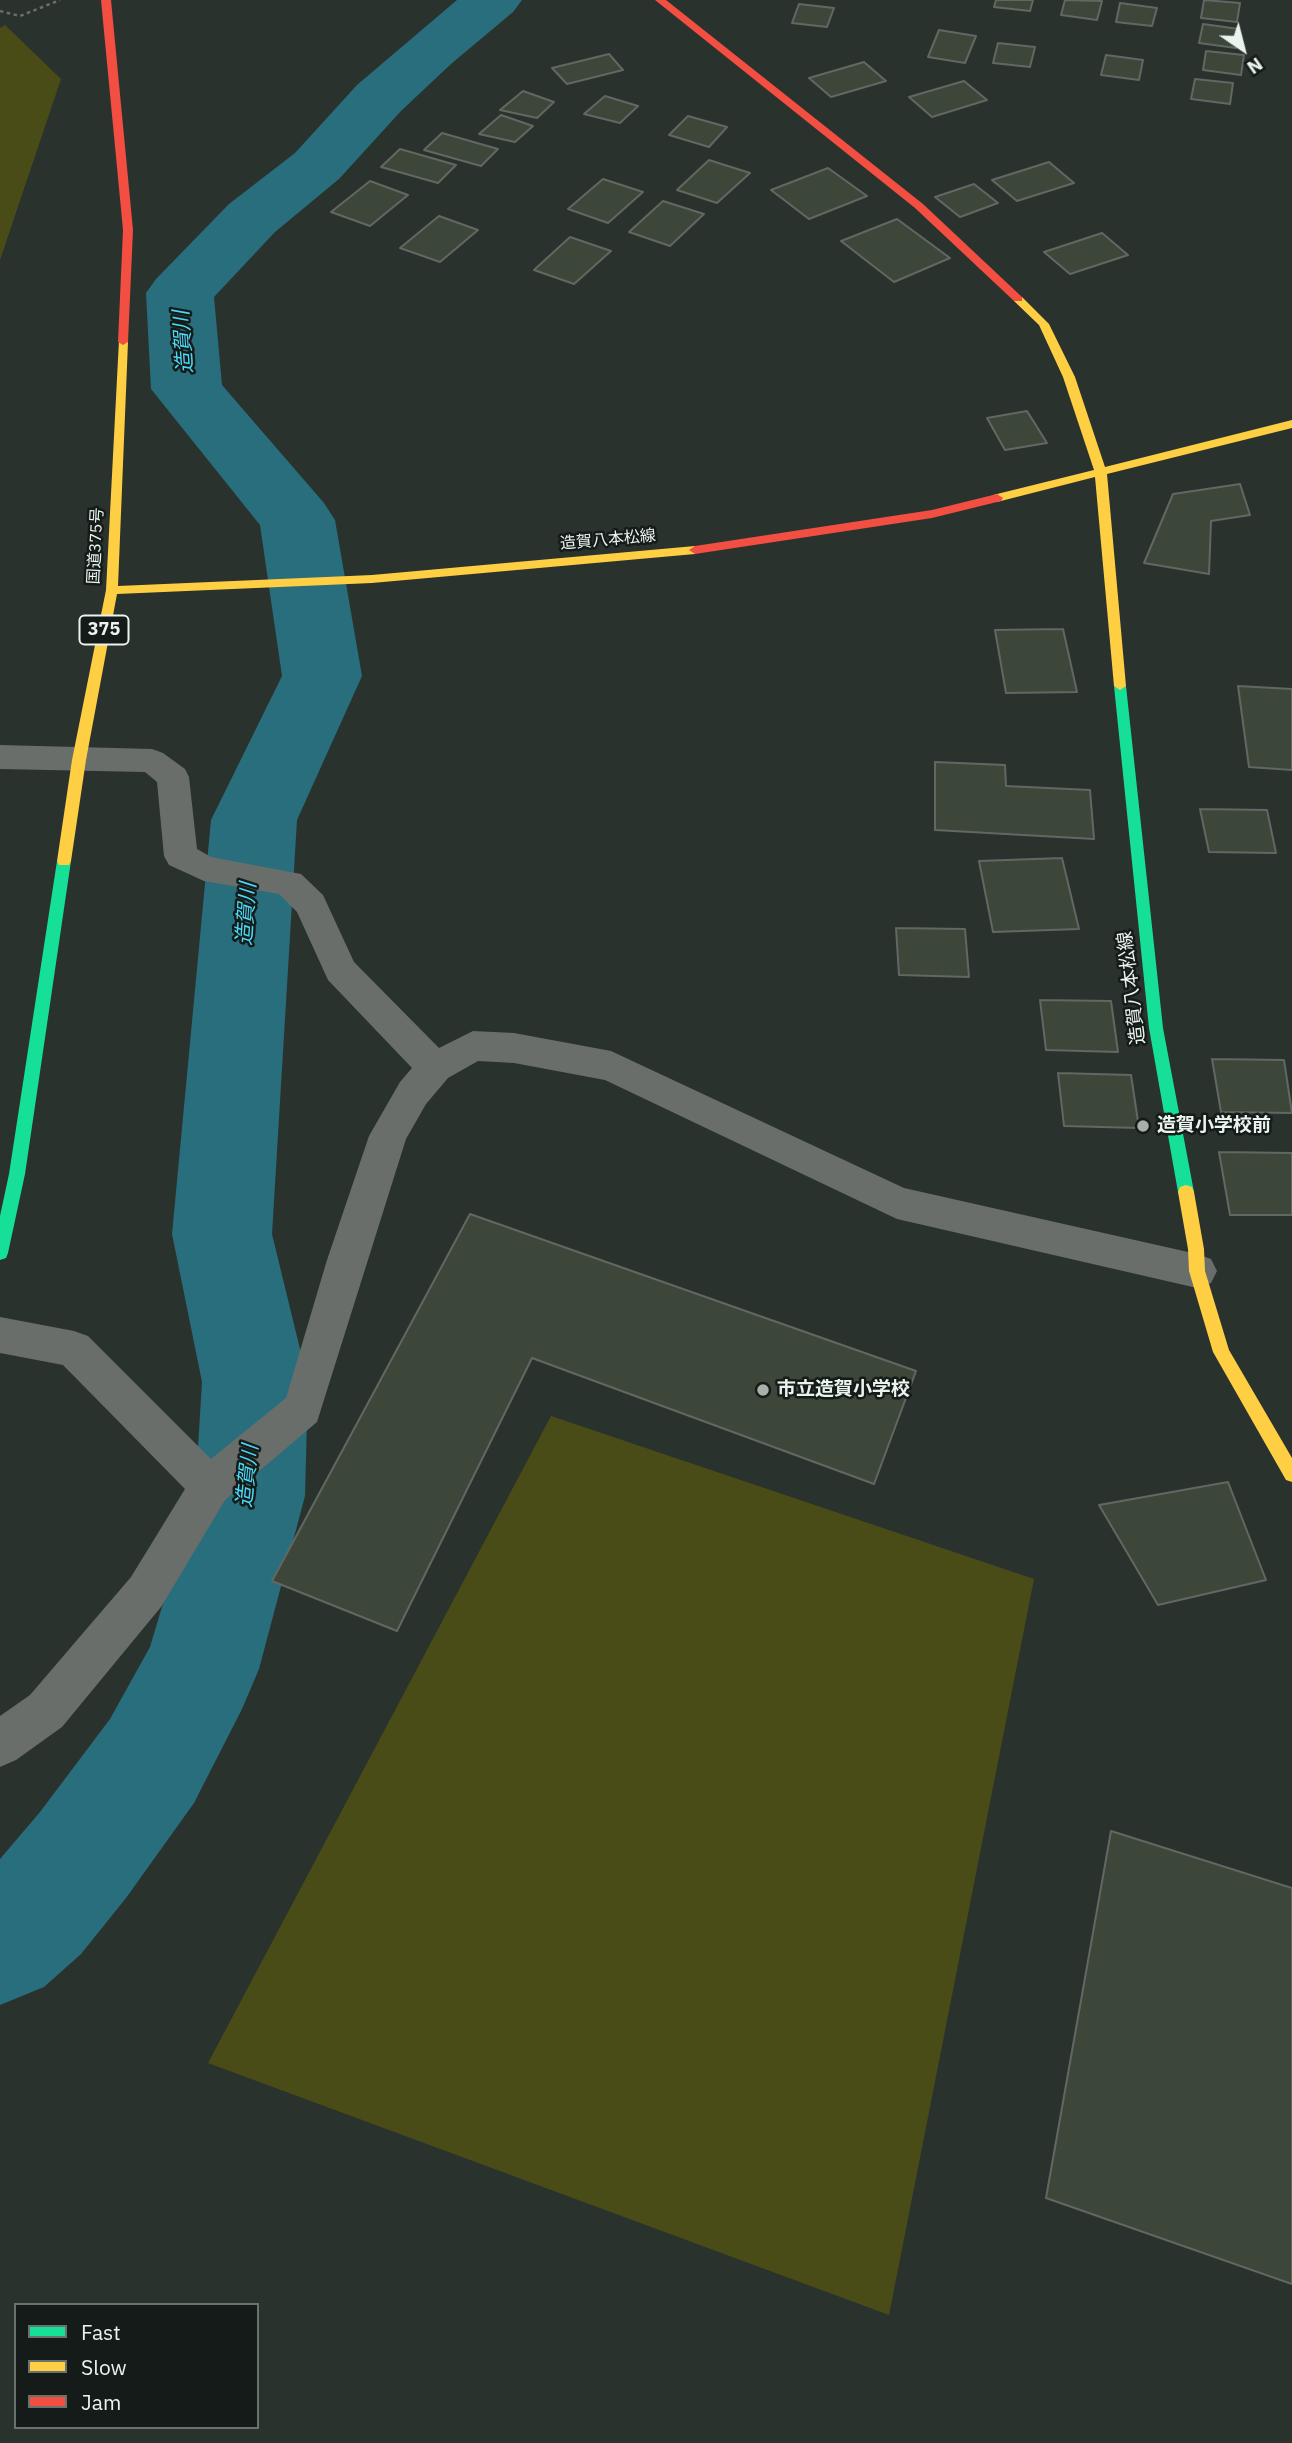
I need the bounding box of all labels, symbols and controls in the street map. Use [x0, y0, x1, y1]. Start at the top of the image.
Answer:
north arrow [1208, 14, 1278, 84]
text: N [1243, 52, 1268, 80]
water label: 造賀川 [169, 310, 199, 374]
street label: 国道375号 [84, 507, 108, 585]
street label: 造賀八本松線 [559, 526, 657, 554]
road number: 375 [80, 616, 128, 644]
water label: 造賀川 [232, 882, 262, 946]
street label: 造賀八本松線 [1114, 930, 1150, 1046]
place label: 造賀小学校前 [1157, 1115, 1271, 1137]
marker: 造賀小学校前 [1135, 1118, 1151, 1134]
place label: 市立造賀小学校 [777, 1379, 910, 1401]
marker: 市立造賀小学校 [755, 1382, 771, 1398]
water label: 造賀川 [232, 1443, 264, 1509]
legend [14, 2303, 259, 2429]
text: Fast [81, 2318, 121, 2346]
text: Slow [81, 2353, 127, 2381]
text: Jam [81, 2388, 121, 2416]

